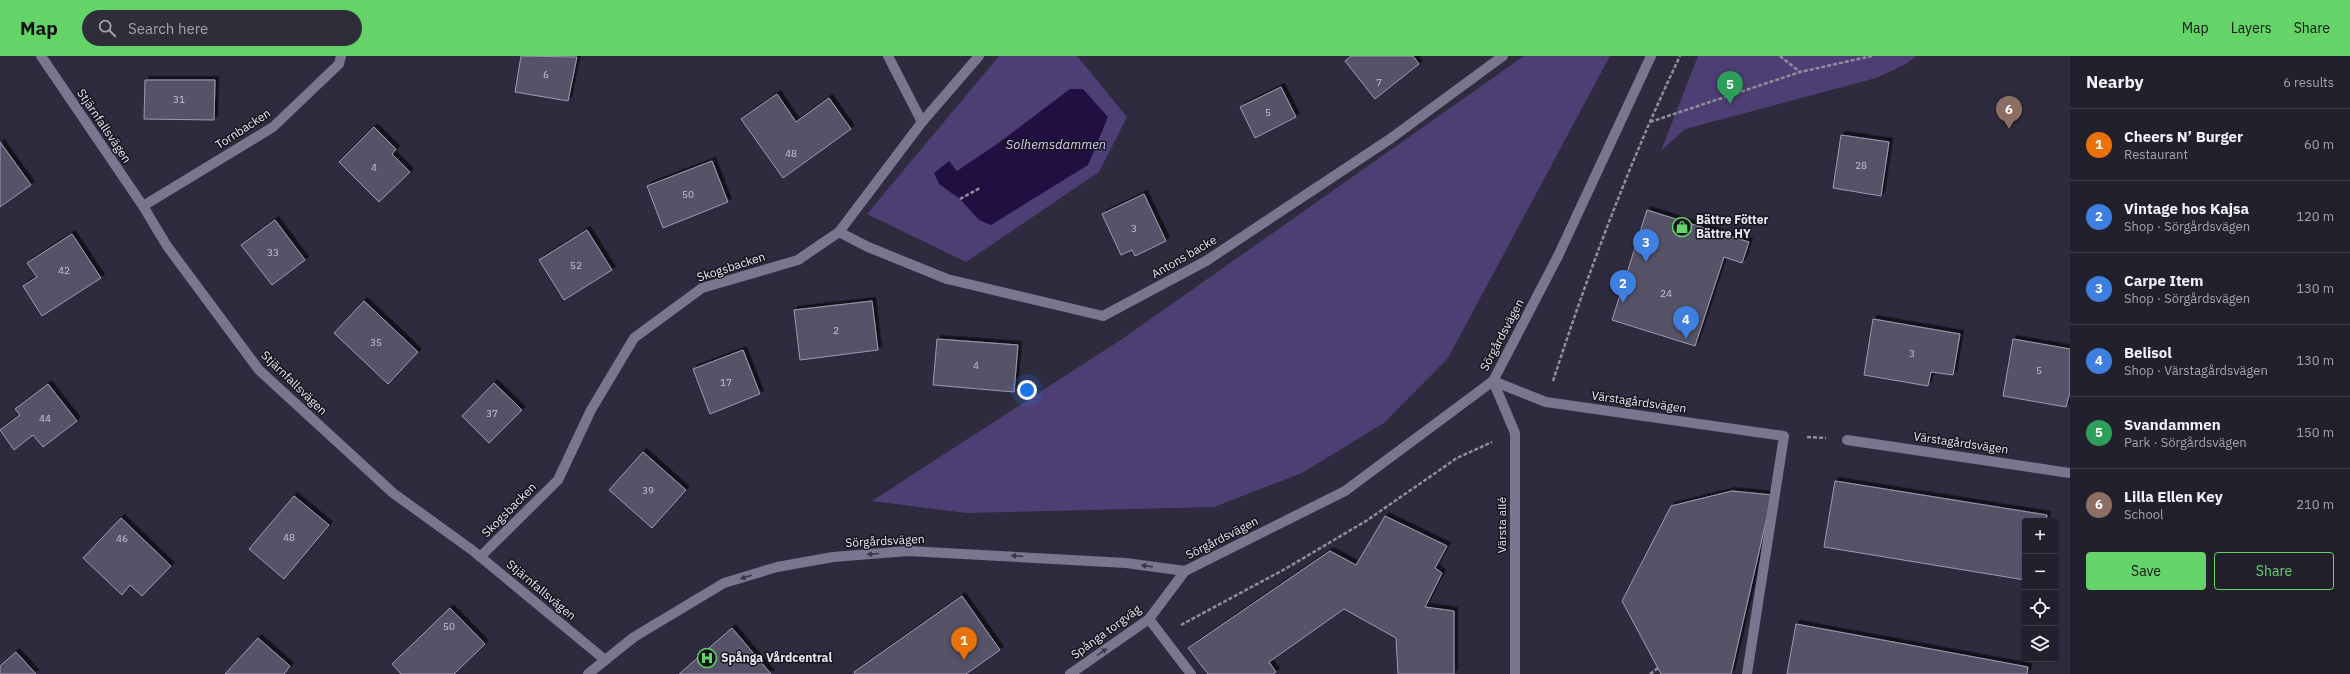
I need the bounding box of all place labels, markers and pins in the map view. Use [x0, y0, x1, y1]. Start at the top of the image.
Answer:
pin: 5 [1717, 71, 1743, 104]
pin: 6 [1996, 96, 2022, 129]
place label: Bättre Fötter Bättre HY [1696, 212, 1768, 241]
shop icon: Bättre Fötter Bättre HY [1671, 216, 1693, 238]
pin: 3 [1633, 229, 1659, 262]
pin: 2 [1610, 270, 1636, 303]
pin: 4 [1673, 306, 1699, 339]
pin: 1 [951, 627, 977, 660]
hospital icon: Spånga Vårdcentral [696, 647, 718, 669]
place label: Spånga Vårdcentral [721, 650, 832, 665]

